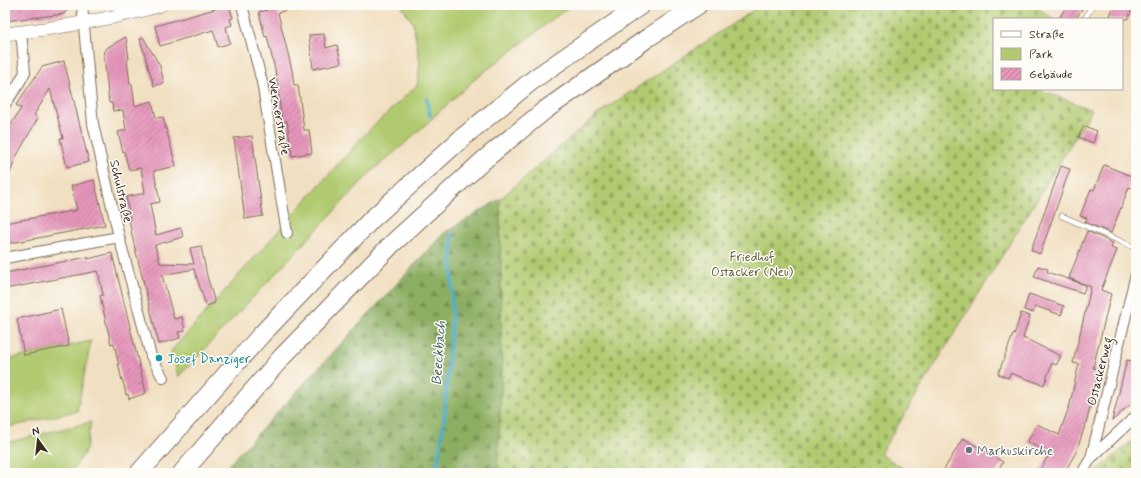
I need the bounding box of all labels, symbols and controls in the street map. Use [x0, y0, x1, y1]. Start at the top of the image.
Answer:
legend [993, 18, 1123, 90]
text: Straße [1029, 27, 1064, 43]
text: Park [1029, 47, 1053, 63]
text: Gebäude [1029, 67, 1072, 83]
street label: Wernerstraße [263, 76, 294, 157]
street label: Schulstraße [105, 158, 136, 224]
park label: Friedhof Ostacker (Neu) [711, 249, 793, 281]
water label: Beeckbach [428, 320, 450, 386]
street label: Ostackerweg [1084, 335, 1119, 408]
place label: Josef Danziger [167, 351, 251, 368]
marker: Josef Danziger [154, 353, 164, 363]
north arrow [18, 420, 58, 460]
text: N [30, 424, 41, 439]
place label: Markuskirche [977, 443, 1053, 460]
marker: Markuskirche [964, 445, 974, 455]

